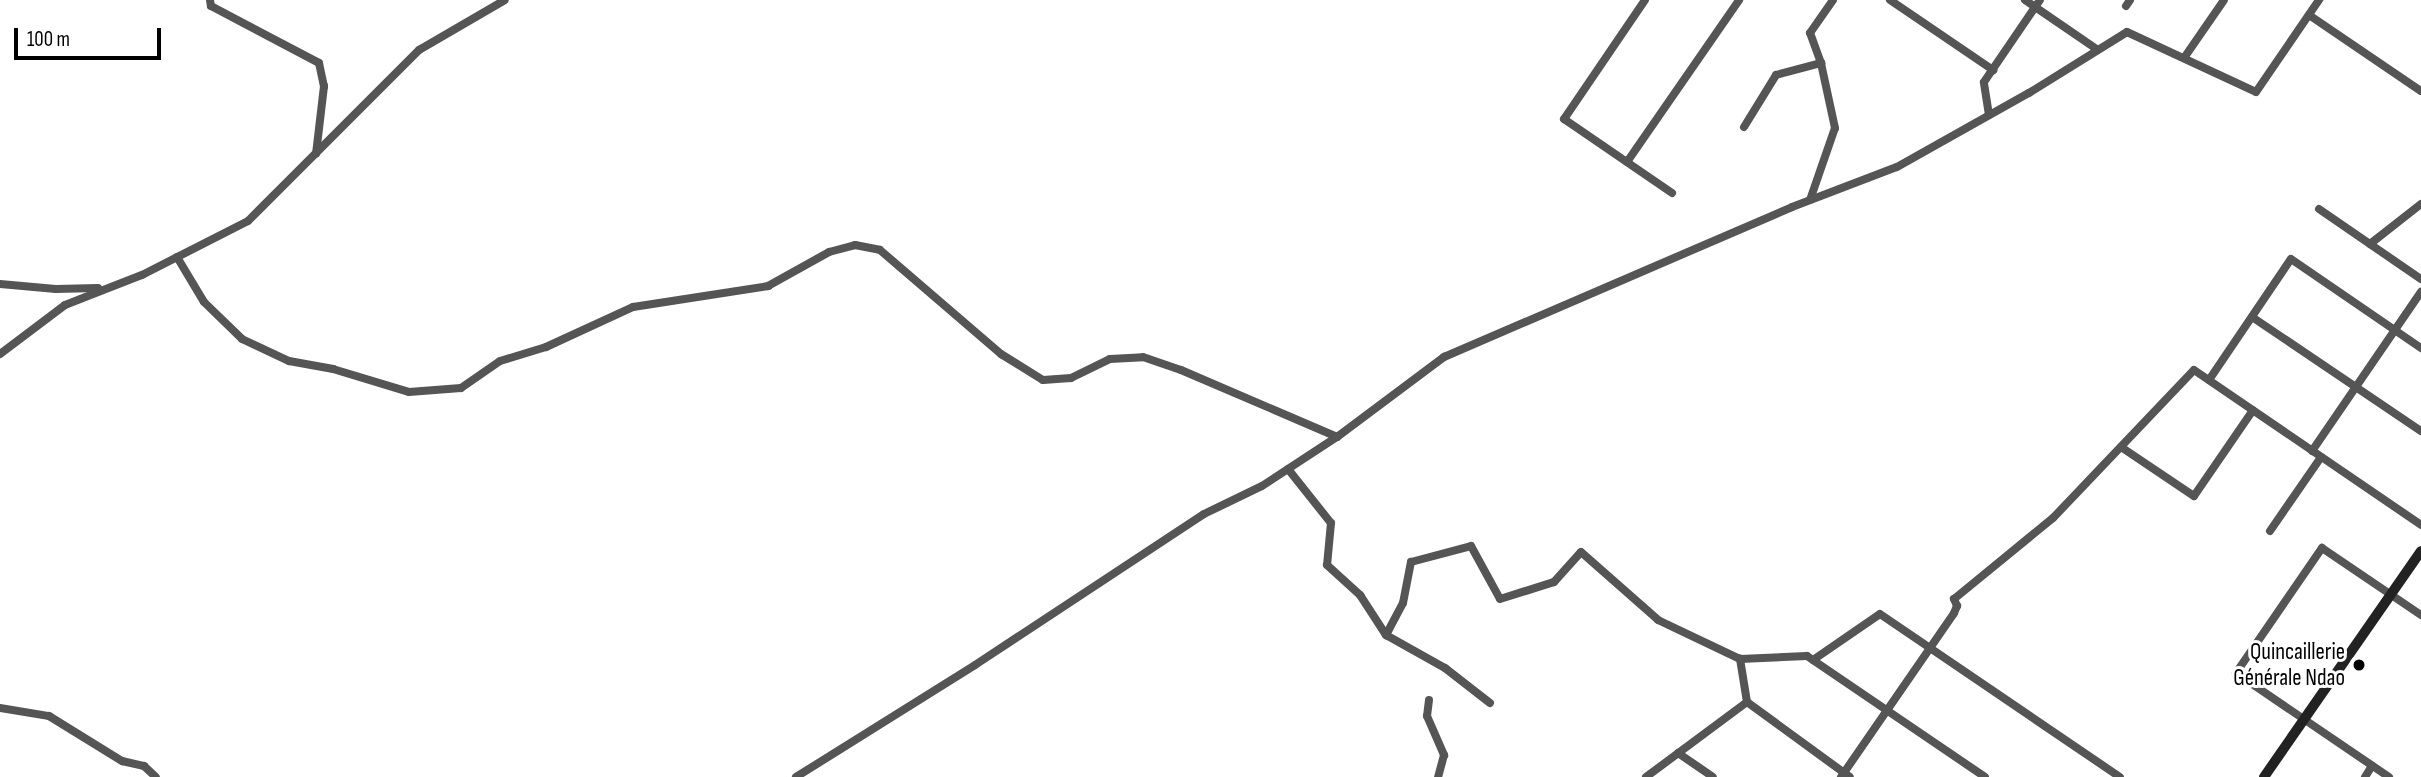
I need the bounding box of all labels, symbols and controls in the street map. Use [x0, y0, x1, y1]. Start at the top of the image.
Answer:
scale bar [18, 14, 164, 58]
text: 100 m [27, 27, 70, 52]
place label: Quincaillerie Générale Ndao [2233, 638, 2345, 692]
marker: Quincaillerie Générale Ndao [2351, 657, 2367, 673]

